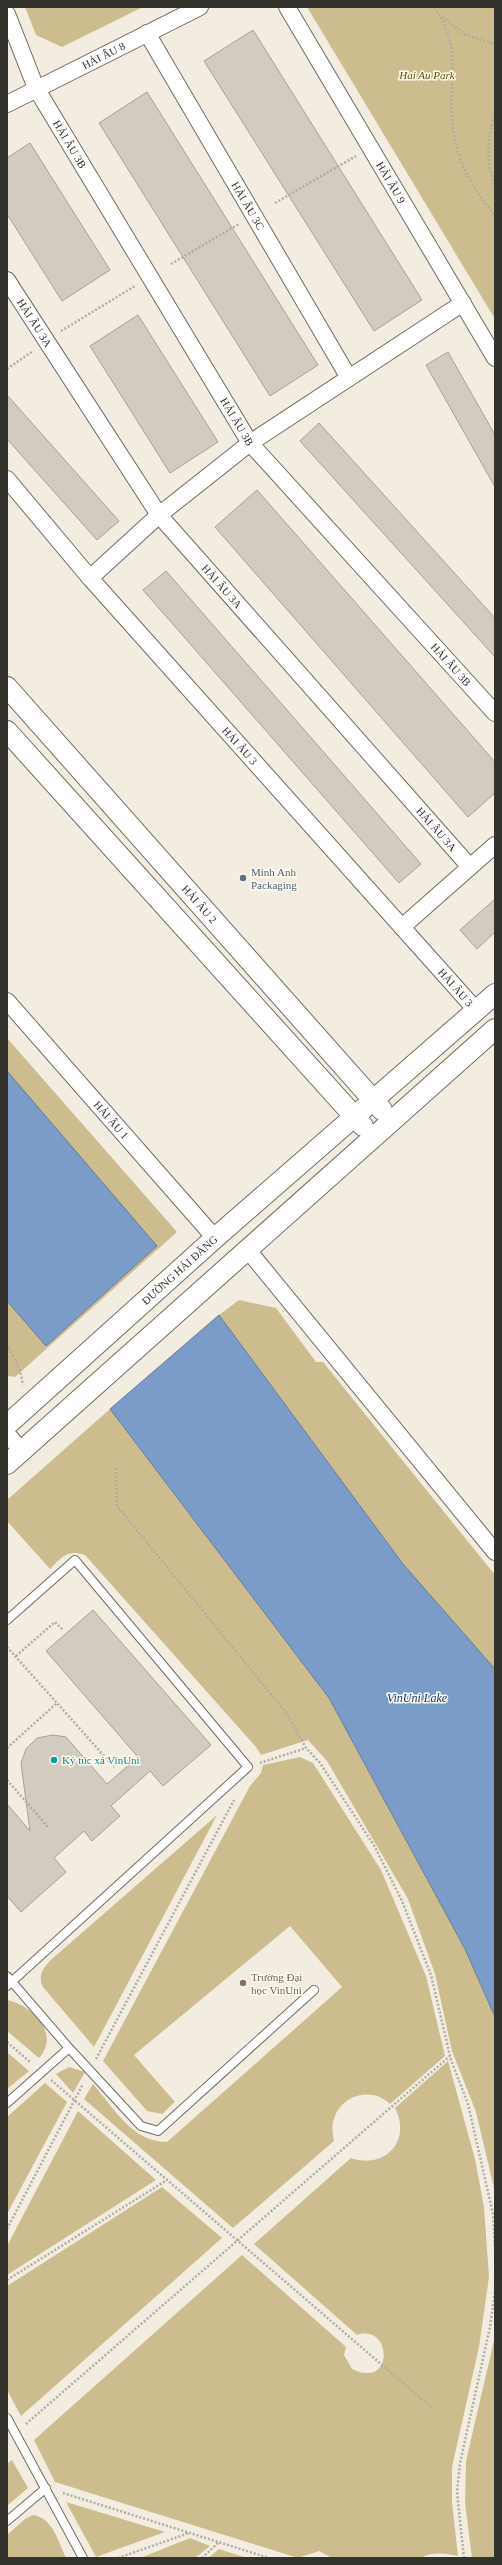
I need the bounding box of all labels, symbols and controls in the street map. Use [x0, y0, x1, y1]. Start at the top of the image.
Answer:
street label: HẢI ÂU 8 [80, 39, 127, 71]
park label: Hai Au Park [398, 69, 456, 81]
street label: HẢI ÂU 3B [51, 118, 89, 170]
street label: HẢI ÂU 9 [374, 159, 408, 206]
street label: HẢI ÂU 3C [229, 179, 267, 232]
street label: HẢI ÂU 3A [15, 297, 55, 349]
street label: HẢI ÂU 3B [218, 395, 256, 448]
street label: HẢI ÂU 3A [199, 562, 245, 611]
street label: HẢI ÂU 3B [428, 640, 473, 688]
street label: HẢI ÂU 3 [220, 724, 260, 767]
street label: HẢI ÂU 3A [414, 805, 459, 854]
place label: Minh Anh Packaging [251, 866, 297, 891]
marker: Minh Anh Packaging [238, 873, 248, 883]
street label: HẢI ÂU 2 [179, 883, 219, 925]
street label: HẢI ÂU 3 [436, 966, 476, 1009]
street label: HẢI ÂU 1 [91, 1098, 131, 1141]
street label: ĐƯỜNG HẢI ĐĂNG [139, 1233, 220, 1307]
water label: VinUni Lake [387, 1691, 448, 1705]
place label: Ký túc xá VinUni [62, 1754, 140, 1766]
marker: Ký túc xá VinUni [49, 1755, 59, 1765]
place label: Trường Đại học VinUni [251, 1971, 302, 1996]
marker: Trường Đại học VinUni [238, 1978, 248, 1988]

